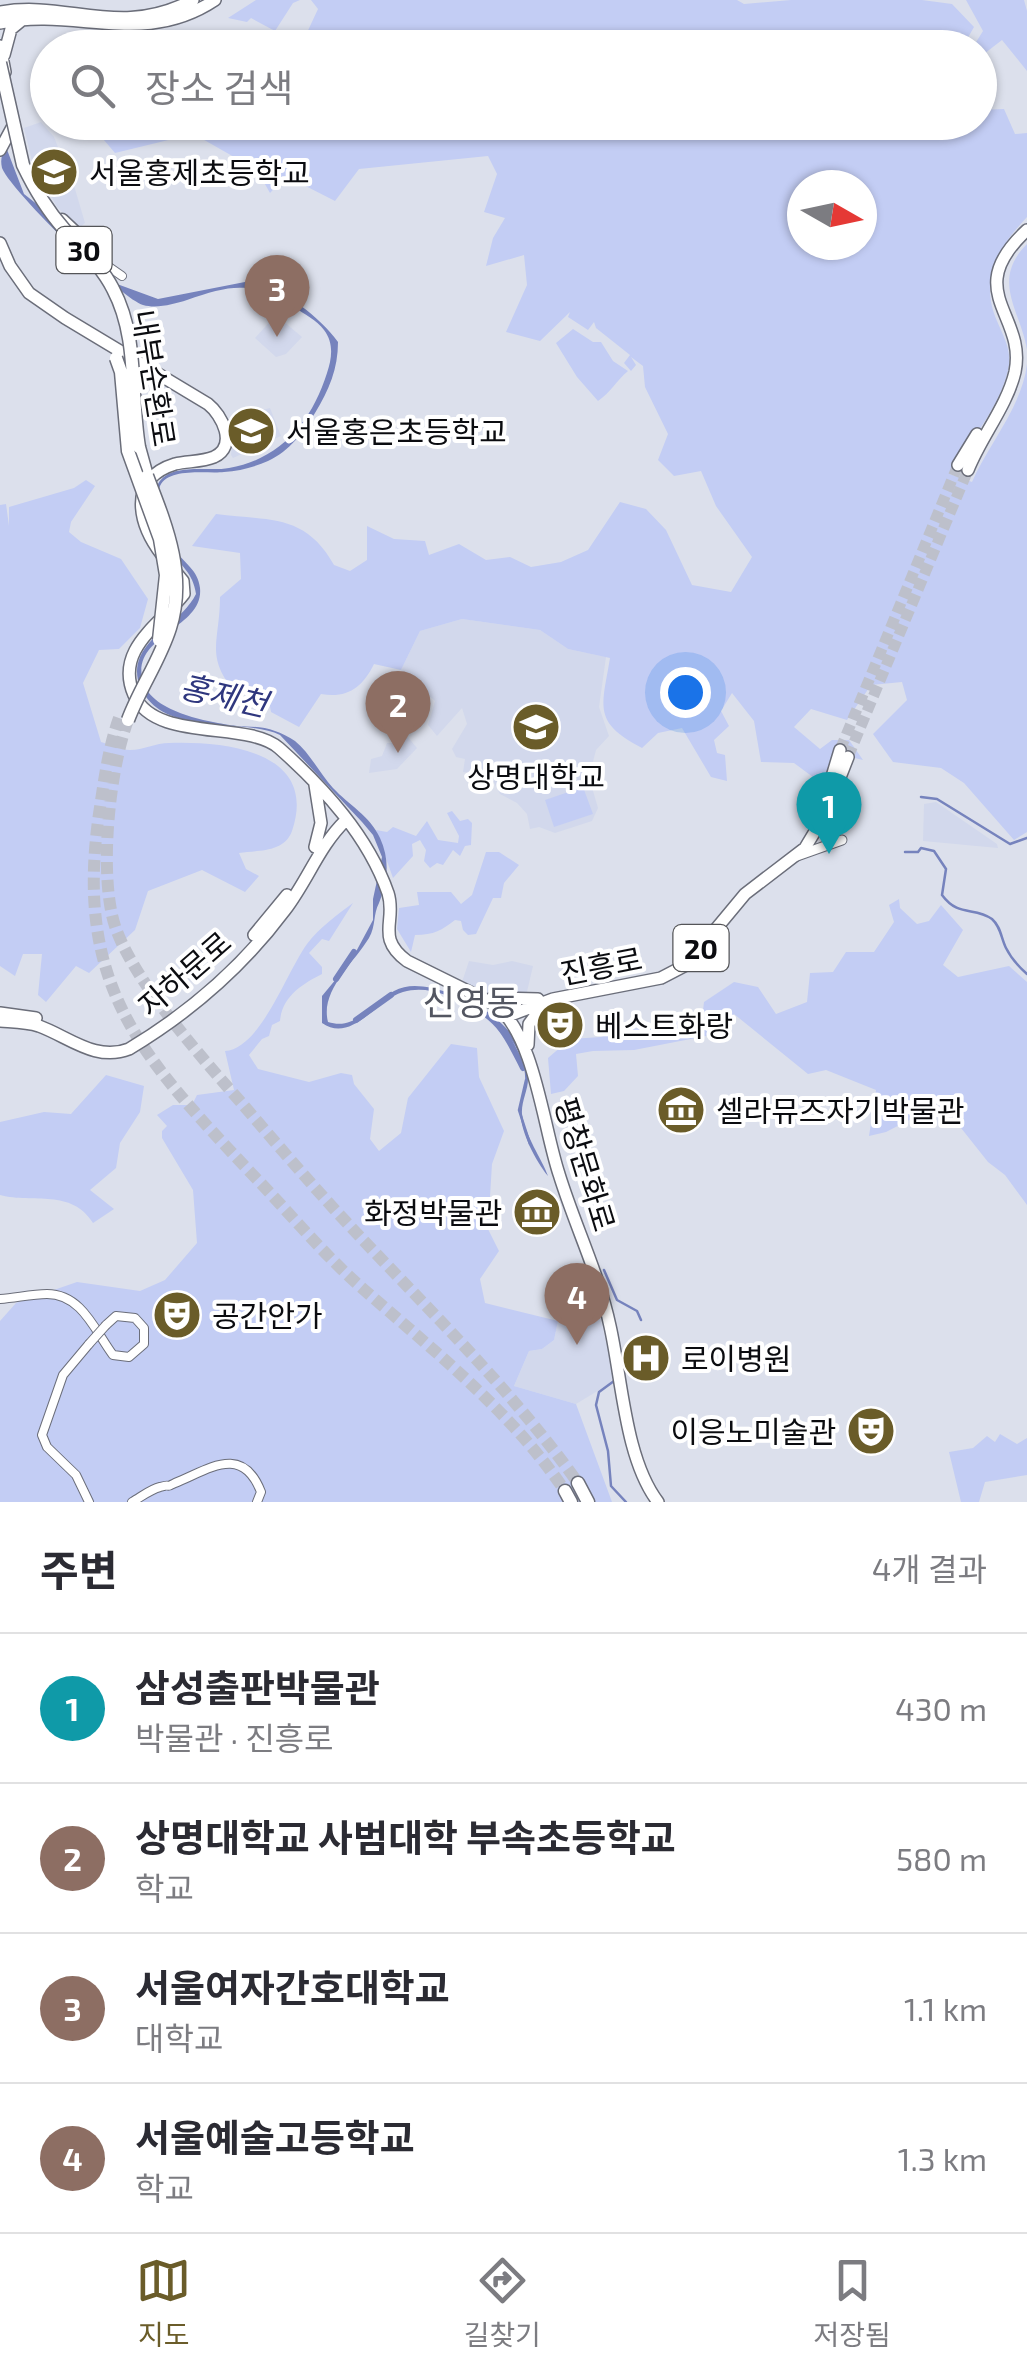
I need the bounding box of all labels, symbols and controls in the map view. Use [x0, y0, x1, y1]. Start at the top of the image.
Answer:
search box [30, 30, 997, 140]
icon: search [65, 58, 120, 113]
text: 장소 검색 [145, 64, 293, 110]
school or university icon: 서울홍제초등학교 [28, 146, 80, 198]
place label: 서울홍제초등학교 [89, 154, 310, 190]
north arrow [787, 170, 877, 260]
road number: 30 [56, 227, 112, 273]
pin: 3 [244, 255, 310, 337]
street label: 내부순환로 [126, 307, 184, 449]
school or university icon: 서울홍은초등학교 [225, 405, 277, 457]
place label: 서울홍은초등학교 [286, 413, 507, 449]
water label: 홍제천 [177, 666, 275, 723]
your location [660, 667, 711, 718]
pin: 2 [366, 670, 430, 753]
school or university icon: 상명대학교 [510, 701, 562, 753]
place label: 상명대학교 [467, 758, 605, 794]
pin: 1 [796, 772, 862, 854]
street label: 자하문로 [131, 923, 237, 1023]
road number: 20 [674, 925, 728, 971]
street label: 진흥로 [557, 939, 645, 991]
district label: 신영동 [423, 980, 519, 1022]
theatre icon: 베스트화랑 [534, 999, 586, 1051]
place label: 베스트화랑 [595, 1007, 733, 1043]
museum icon: 셀라뮤즈자기박물관 [655, 1084, 707, 1136]
place label: 셀라뮤즈자기박물관 [716, 1092, 964, 1128]
street label: 평창문화로 [549, 1093, 623, 1235]
museum icon: 화정박물관 [511, 1186, 563, 1238]
place label: 화정박물관 [364, 1194, 502, 1230]
pin: 4 [544, 1262, 610, 1345]
theatre icon: 공간안가 [151, 1289, 203, 1341]
place label: 공간안가 [212, 1297, 322, 1333]
hospital icon: 로이병원 [620, 1332, 672, 1384]
place label: 로이병원 [681, 1340, 791, 1376]
theatre icon: 이응노미술관 [845, 1405, 897, 1457]
place label: 이응노미술관 [670, 1413, 836, 1449]
text: 주변 [40, 1544, 117, 1594]
text: 4개 결과 [872, 1549, 987, 1587]
text: 삼성출판박물관 [135, 1664, 380, 1710]
text: 1 [66, 1689, 79, 1727]
text: 430 m [895, 1689, 987, 1727]
text: 박물관 · 진흥로 [135, 1718, 333, 1756]
text: 상명대학교 사범대학 부속초등학교 [135, 1814, 676, 1860]
text: 2 [63, 1839, 82, 1877]
text: 580 m [896, 1839, 987, 1877]
text: 학교 [135, 1868, 194, 1906]
text: 서울여자간호대학교 [135, 1964, 450, 2010]
text: 3 [63, 1989, 82, 2027]
text: 1.1 km [904, 1989, 987, 2027]
text: 대학교 [135, 2018, 223, 2056]
text: 서울예술고등학교 [135, 2114, 415, 2160]
text: 4 [62, 2139, 83, 2177]
text: 1.3 km [898, 2139, 987, 2177]
text: 학교 [135, 2168, 194, 2206]
tab: 지도 [136, 2253, 191, 2353]
tab: 길찾기 [464, 2253, 541, 2353]
tab: 저장됨 [813, 2253, 891, 2353]

